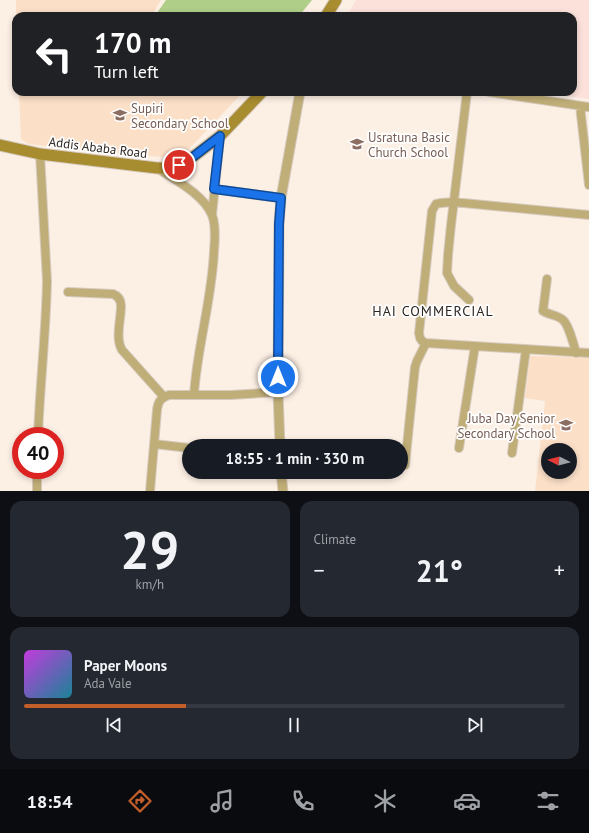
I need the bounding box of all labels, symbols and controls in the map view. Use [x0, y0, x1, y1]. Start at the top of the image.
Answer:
text: 170 m [94, 24, 171, 61]
icon: left [28, 28, 80, 80]
text: Turn left [94, 60, 159, 83]
place label: Supiri Secondary School [131, 100, 229, 132]
school or university icon: Supiri Secondary School [112, 107, 128, 123]
place label: Usratuna Basic Church School [368, 129, 450, 161]
street label: Addis Ababa Road [48, 133, 148, 162]
school or university icon: Usratuna Basic Church School [349, 136, 365, 152]
pin [162, 148, 196, 182]
icon: arrive [168, 154, 190, 176]
district label: HAI COMMERCIAL [372, 302, 494, 320]
position arrow [257, 356, 299, 398]
place label: Juba Day Senior Secondary School [457, 410, 556, 442]
school or university icon: Juba Day Senior Secondary School [558, 417, 574, 433]
speed limit sign: 40 [12, 427, 64, 479]
north arrow [541, 443, 577, 479]
map controls [541, 443, 577, 479]
text: 18:55 · 1 min · 330 m [226, 449, 364, 468]
text: 29 [120, 516, 179, 583]
text: Climate [314, 531, 356, 548]
text: 21° [416, 551, 463, 590]
text: − [314, 556, 325, 584]
text: + [554, 556, 565, 584]
text: km/h [136, 576, 164, 593]
text: Paper Moons [84, 656, 167, 675]
text: Ada Vale [84, 675, 132, 692]
icon: previous [103, 714, 125, 736]
icon: pause [283, 714, 305, 736]
icon: next [464, 714, 486, 736]
icon: directions [126, 787, 154, 815]
icon: music [208, 787, 236, 815]
icon: phone [289, 787, 317, 815]
icon: climate [371, 787, 399, 815]
icon: car [453, 787, 481, 815]
icon: filters [534, 787, 562, 815]
text: 18:54 [27, 790, 72, 813]

